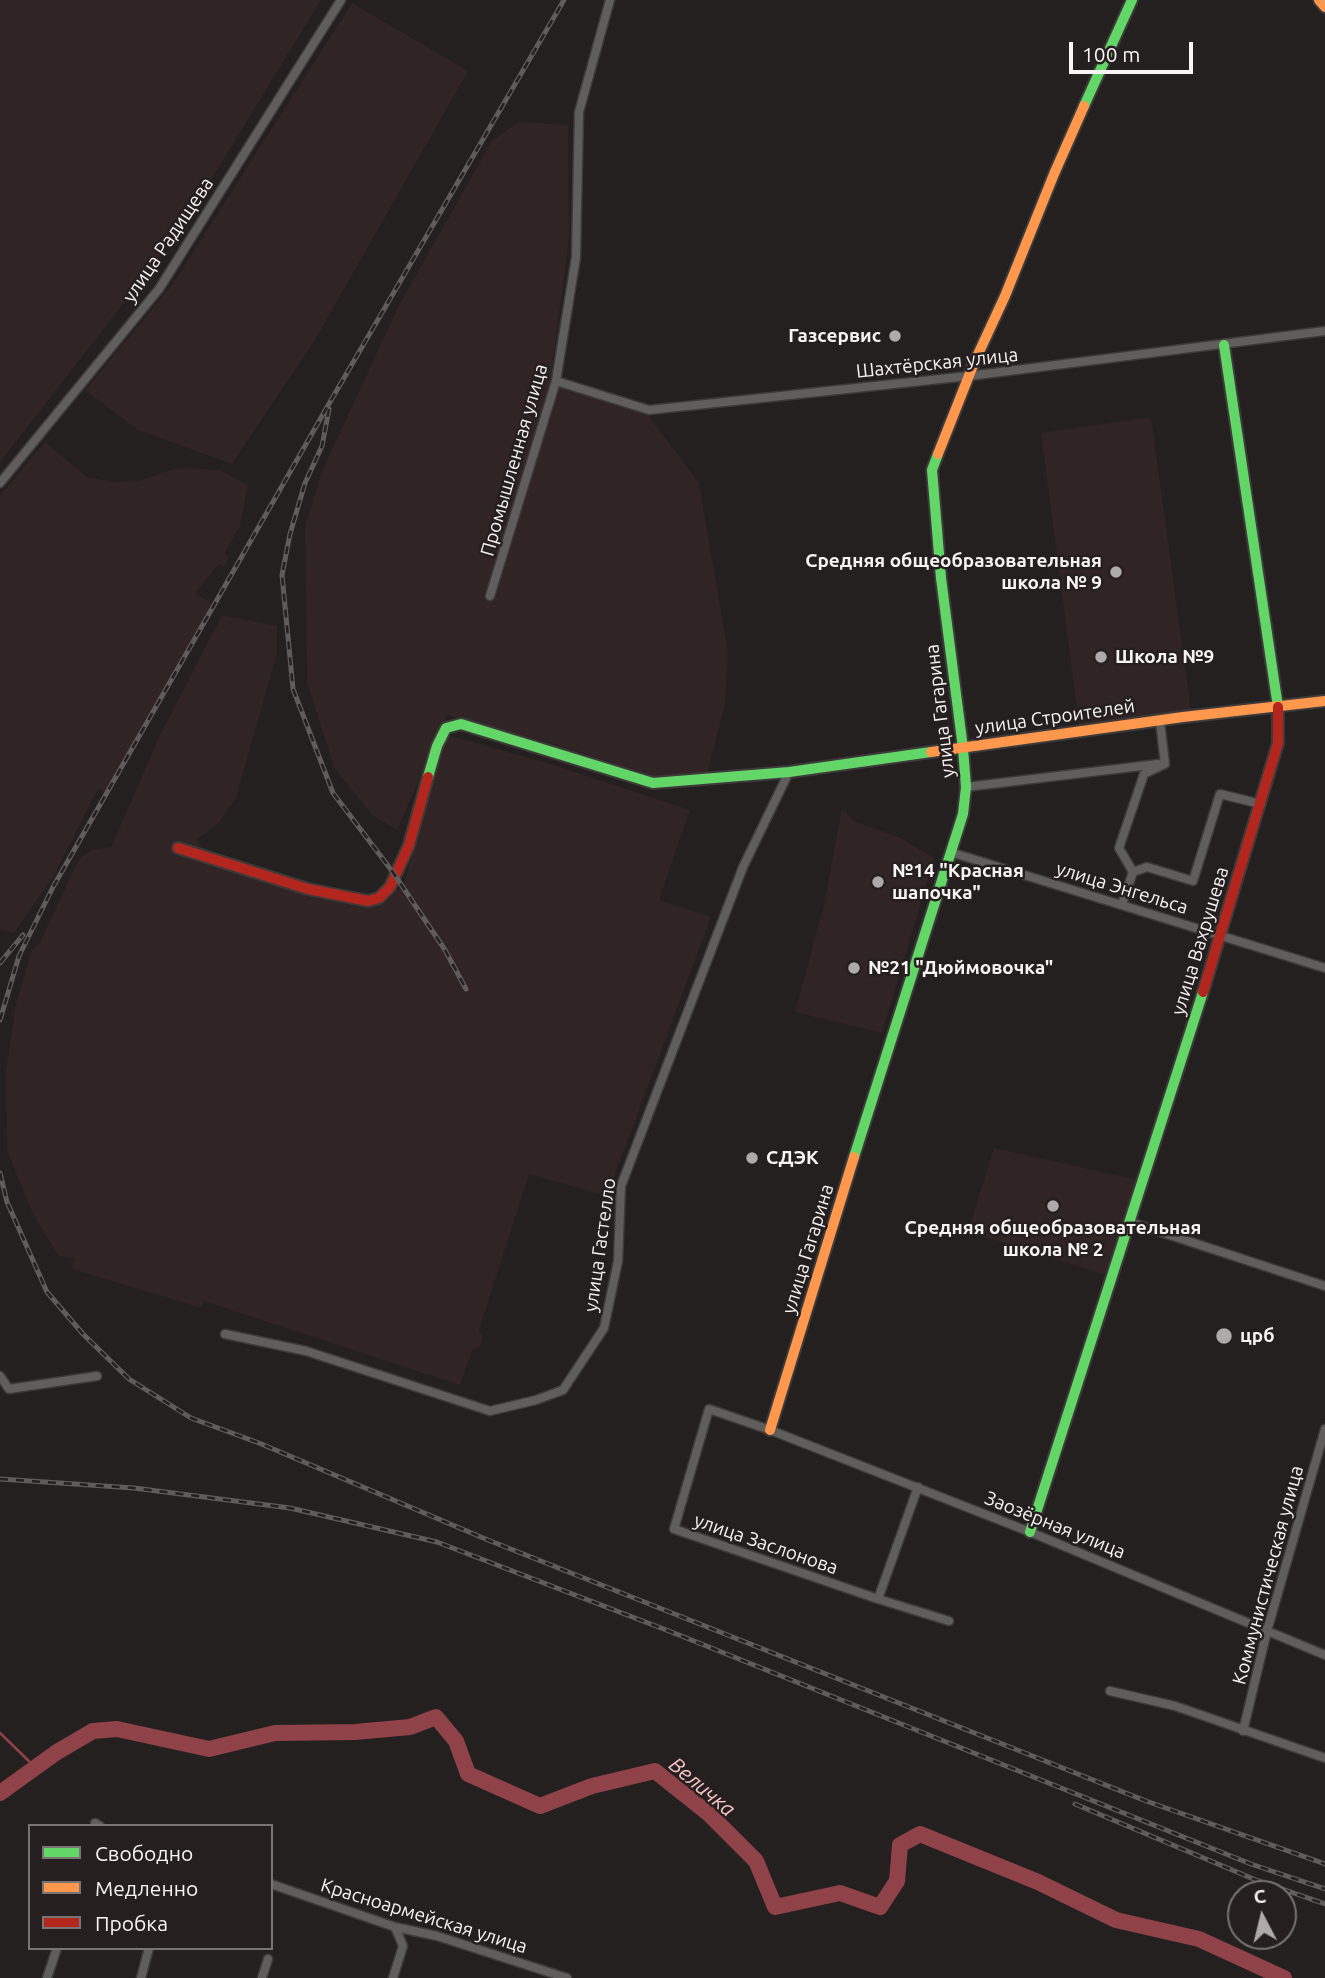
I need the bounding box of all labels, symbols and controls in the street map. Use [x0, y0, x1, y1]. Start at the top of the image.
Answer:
scale bar [1073, 28, 1197, 72]
text: 100 m [1082, 42, 1140, 66]
street label: улица Радищева [118, 173, 218, 307]
place label: Газсервис [788, 325, 881, 347]
marker: Газсервис [887, 328, 903, 344]
street label: Шахтёрская улица [855, 343, 1019, 383]
street label: Промышленная улица [476, 361, 552, 559]
place label: Средняя общеобразовательная школа № 9 [805, 550, 1102, 594]
marker: Средняя общеобразовательная школа № 9 [1108, 564, 1124, 580]
street label: улица Гагарина [920, 643, 960, 779]
place label: Школа №9 [1115, 646, 1214, 668]
marker: Школа №9 [1093, 649, 1109, 665]
street label: улица Строителей [974, 694, 1136, 740]
street label: улица Энгельса [1053, 857, 1191, 919]
place label: №14 "Красная шапочка" [892, 860, 1024, 904]
street label: улица Вахрушева [1167, 864, 1233, 1018]
marker: №14 "Красная шапочка" [870, 874, 886, 890]
place label: №21 "Дюймовочка" [868, 957, 1053, 979]
marker: №21 "Дюймовочка" [846, 960, 862, 976]
place label: СДЭК [766, 1147, 819, 1169]
marker: СДЭК [744, 1150, 760, 1166]
street label: улица Гастелло [579, 1176, 621, 1314]
street label: улица Гагарина [777, 1181, 839, 1317]
marker: Средняя общеобразовательная школа № 2 [1045, 1198, 1061, 1214]
place label: Средняя общеобразовательная школа № 2 [905, 1217, 1201, 1261]
place label: црб [1240, 1325, 1274, 1347]
marker: црб [1214, 1326, 1234, 1346]
street label: Коммунистическая улица [1228, 1463, 1308, 1687]
street label: Заозёрная улица [981, 1486, 1129, 1564]
street label: улица Заслонова [691, 1509, 841, 1579]
water label: Величка [664, 1752, 740, 1822]
legend [28, 1824, 273, 1950]
text: Свободно [95, 1841, 193, 1865]
street label: Красноармейская улица [318, 1874, 530, 1958]
text: Медленно [95, 1876, 198, 1900]
north arrow [1227, 1880, 1297, 1950]
text: С [1252, 1884, 1267, 1908]
text: Пробка [95, 1911, 168, 1935]

